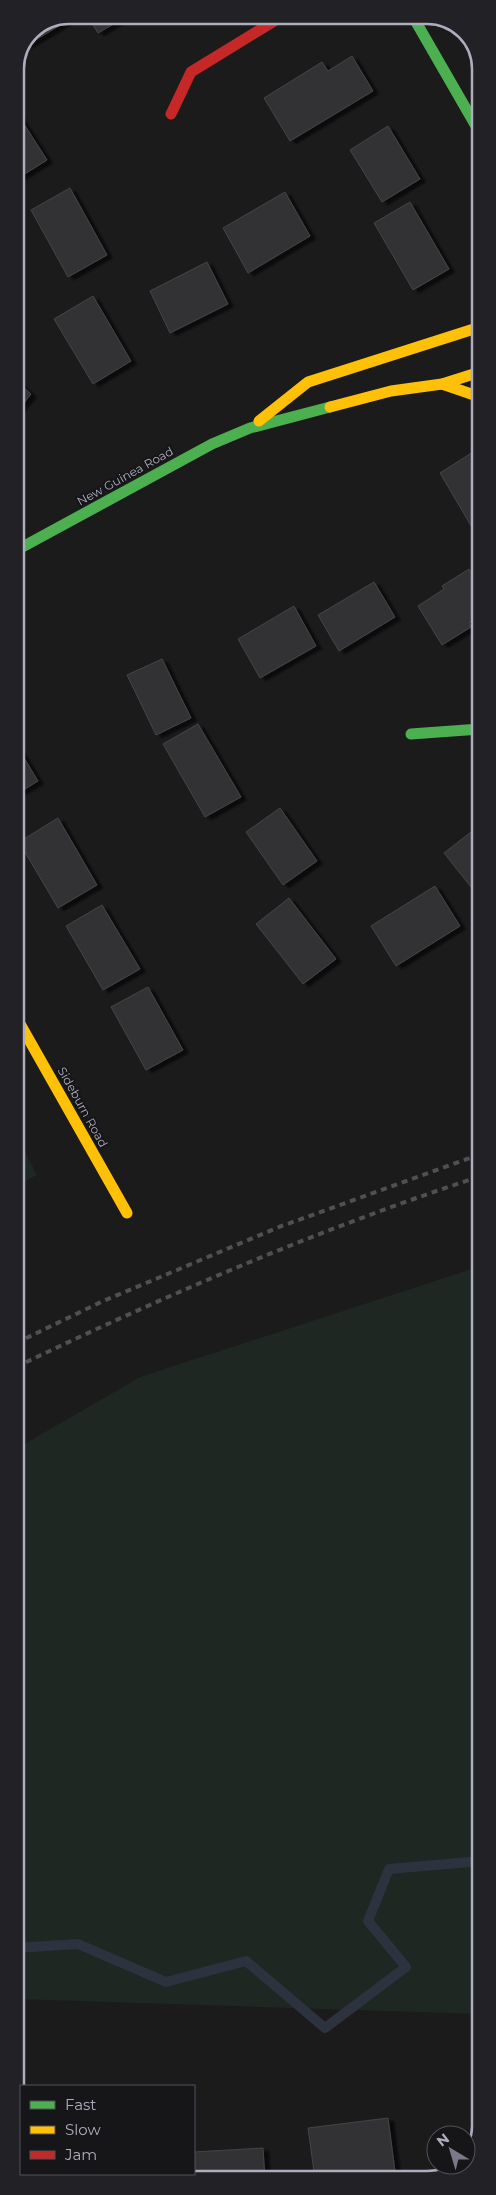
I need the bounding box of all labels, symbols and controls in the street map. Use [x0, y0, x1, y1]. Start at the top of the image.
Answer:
street label: New Guinea Road [74, 443, 176, 509]
street label: Sideburn Road [55, 1064, 111, 1150]
legend [20, 2085, 195, 2175]
text: Fast [65, 2095, 96, 2114]
text: Slow [65, 2120, 101, 2139]
north arrow [426, 2125, 476, 2175]
text: N [433, 2129, 453, 2150]
text: Jam [64, 2145, 97, 2164]

